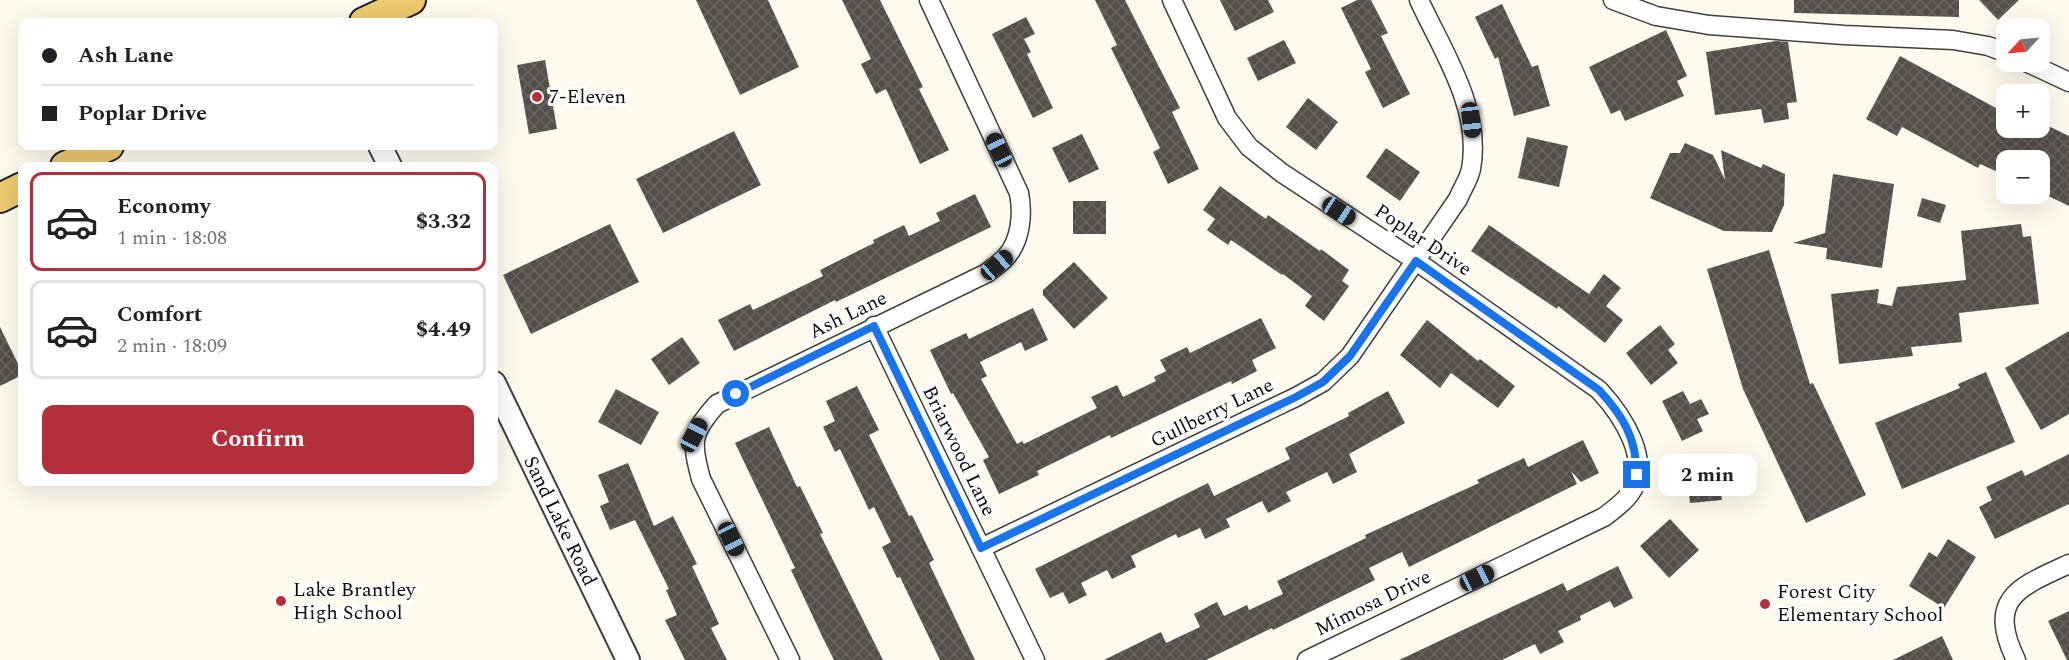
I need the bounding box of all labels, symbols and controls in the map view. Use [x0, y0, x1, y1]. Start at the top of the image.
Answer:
north arrow [1996, 18, 2050, 72]
map controls [1996, 18, 2050, 204]
text: Ash Lane [78, 39, 174, 72]
place label: 7-Eleven [549, 82, 626, 112]
button: + [1996, 84, 2050, 138]
marker: 7-Eleven [530, 90, 544, 104]
text: Poplar Drive [78, 97, 207, 130]
car [1460, 101, 1482, 139]
car [983, 130, 1015, 170]
button: − [1996, 150, 2050, 204]
text: Economy [117, 190, 210, 223]
car [1319, 194, 1359, 228]
icon: car [45, 195, 99, 249]
street label: Poplar Drive [1368, 196, 1478, 284]
text: $3.32 [416, 205, 471, 238]
text: 1 min · 18:08 [117, 223, 227, 253]
car [978, 246, 1016, 284]
street label: Ash Lane [804, 283, 892, 347]
text: Comfort [117, 298, 202, 331]
icon: car [45, 303, 99, 357]
text: $4.49 [416, 313, 471, 346]
text: 2 min · 18:09 [117, 331, 227, 361]
street label: Gullberry Lane [1145, 370, 1279, 456]
route start [722, 380, 749, 407]
street label: Briarwood Lane [914, 381, 1004, 521]
button: Confirm [42, 405, 474, 474]
car [678, 415, 710, 455]
street label: Sand Lake Road [516, 451, 604, 591]
callout: 2 min [1658, 454, 1757, 496]
text: 2 min [1681, 460, 1734, 490]
route end [1623, 461, 1650, 488]
car [715, 519, 747, 559]
street label: Mimosa Drive [1310, 562, 1436, 644]
car [1457, 562, 1497, 594]
place label: Lake Brantley High School [293, 575, 417, 628]
place label: Forest City Elementary School [1777, 577, 1943, 630]
marker: Lake Brantley High School [274, 594, 288, 608]
marker: Forest City Elementary School [1758, 597, 1772, 611]

